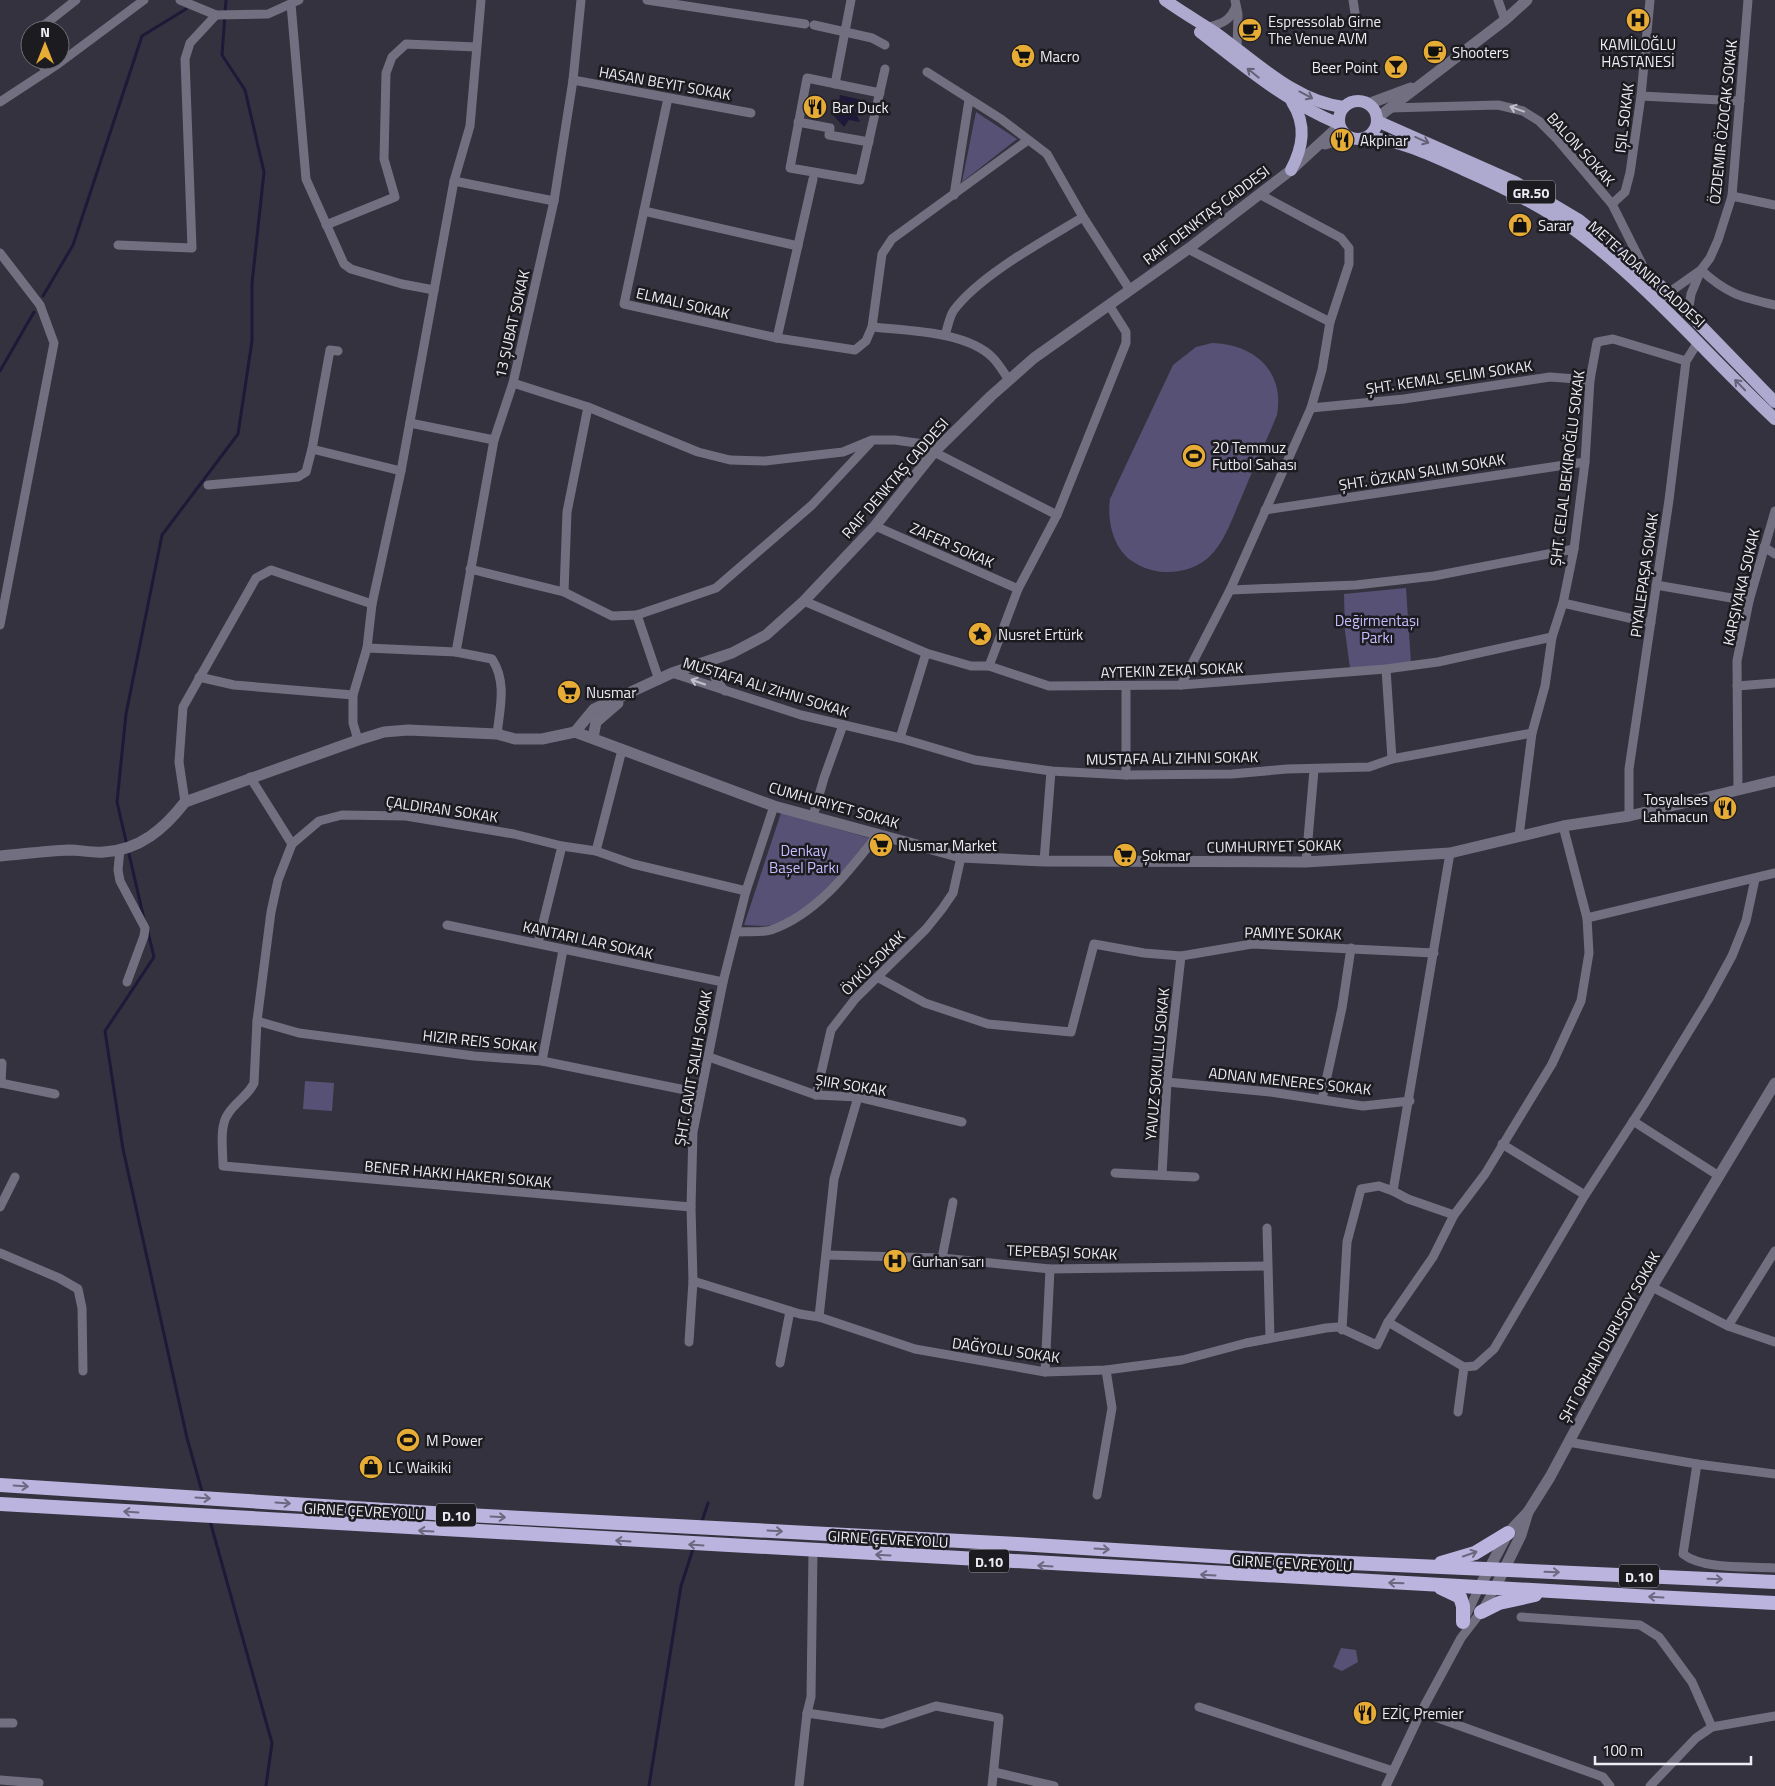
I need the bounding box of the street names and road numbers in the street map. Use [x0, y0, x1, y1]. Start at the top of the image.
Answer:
street label: ÖZDEMIR ÖZOCAK SOKAK [1703, 38, 1743, 205]
street label: HASAN BEYIT SOKAK [597, 60, 733, 106]
street label: IŞIL SOKAK [1608, 81, 1640, 154]
street label: BALON SOKAK [1542, 107, 1621, 191]
street label: RAIF DENKTAŞ CADDESI [1138, 160, 1274, 270]
road number: GR.50 [1507, 180, 1555, 203]
street label: METE ADANIR CADDESI [1583, 215, 1711, 333]
street label: 13 ŞUBAT SOKAK [488, 267, 536, 380]
street label: ELMALI SOKAK [634, 281, 732, 325]
street label: ŞHT. KEMAL SELIM SOKAK [1364, 354, 1534, 400]
street label: ŞHT. CELAL BEKIROĞLU SOKAK [1544, 368, 1590, 567]
street label: RAIF DENKTAŞ CADDESI [836, 413, 954, 543]
street label: ŞHT. ÖZKAN SALIM SOKAK [1337, 447, 1507, 497]
street label: PIYALEPAŞA SOKAK [1624, 511, 1664, 639]
street label: ZAFER SOKAK [906, 516, 998, 574]
street label: KARŞIYAKA SOKAK [1716, 526, 1766, 648]
street label: MUSTAFA ALI ZIHNI SOKAK [680, 651, 852, 723]
street label: AYTEKIN ZEKAI SOKAK [1100, 656, 1244, 684]
street label: MUSTAFA ALI ZIHNI SOKAK [1086, 745, 1259, 771]
street label: CUMHURIYET SOKAK [766, 775, 902, 835]
street label: ÇALDIRAN SOKAK [384, 790, 500, 828]
street label: CUMHURIYET SOKAK [1206, 833, 1342, 859]
street label: KANTARI LAR SOKAK [521, 915, 656, 965]
street label: PAMIYE SOKAK [1244, 921, 1342, 945]
street label: ÖYKÜ SOKAK [835, 925, 911, 1001]
street label: YAVUZ SOKULLU SOKAK [1139, 986, 1175, 1141]
street label: ŞHT. CAVIT SALIH SOKAK [668, 988, 718, 1147]
street label: HIZIR REIS SOKAK [422, 1024, 539, 1058]
street label: ADNAN MENERES SOKAK [1208, 1061, 1373, 1101]
street label: ŞIIR SOKAK [814, 1068, 889, 1102]
street label: BENER HAKKI HAKERI SOKAK [363, 1154, 553, 1194]
street label: TEPEBAŞI SOKAK [1006, 1239, 1118, 1265]
street label: ŞHT ORHAN DURUSOY SOKAK [1552, 1247, 1666, 1427]
street label: DAĞYOLU SOKAK [951, 1331, 1062, 1369]
street label: GIRNE ÇEVREYOLU [303, 1496, 425, 1526]
road number: D.10 [436, 1504, 476, 1526]
street label: GIRNE ÇEVREYOLU [827, 1524, 949, 1554]
street label: GIRNE ÇEVREYOLU [1231, 1548, 1353, 1578]
road number: D.10 [969, 1550, 1009, 1572]
road number: D.10 [1619, 1564, 1659, 1588]

